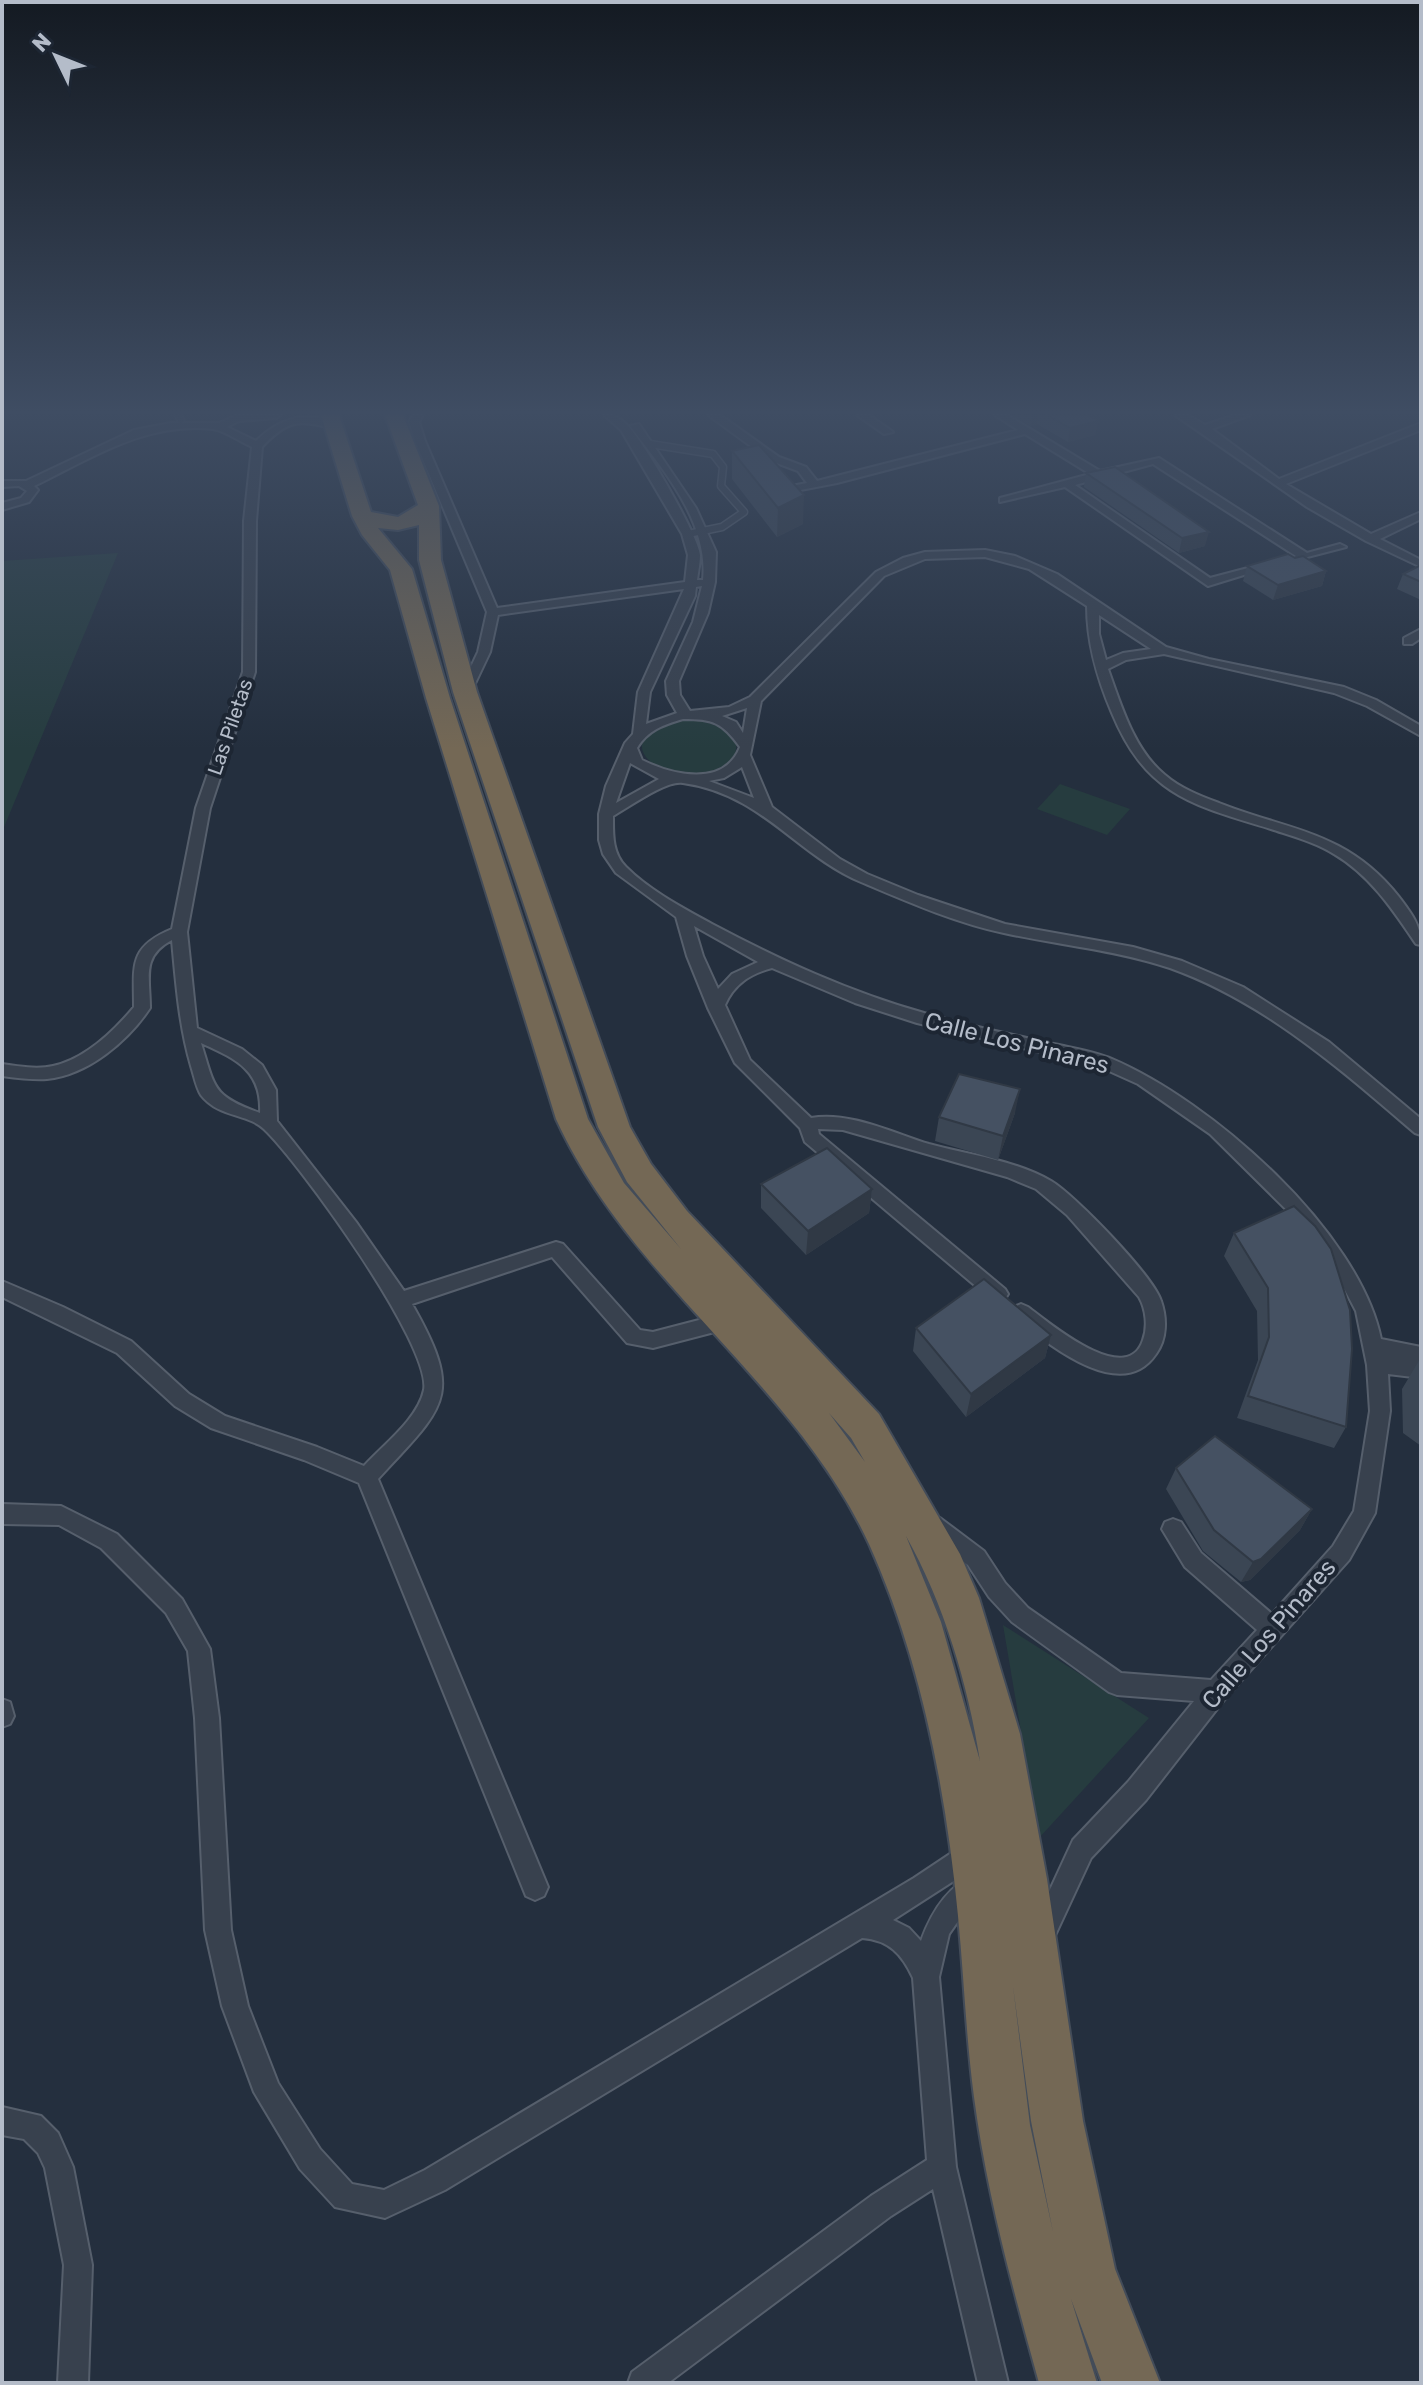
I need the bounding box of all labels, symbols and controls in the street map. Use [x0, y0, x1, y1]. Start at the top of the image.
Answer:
north arrow [16, 16, 96, 96]
text: N [26, 28, 57, 58]
street label: Las Piletas [202, 676, 258, 778]
street label: Calle Los Pinares [922, 1007, 1112, 1079]
street label: Calle Los Pinares [1196, 1554, 1342, 1714]

